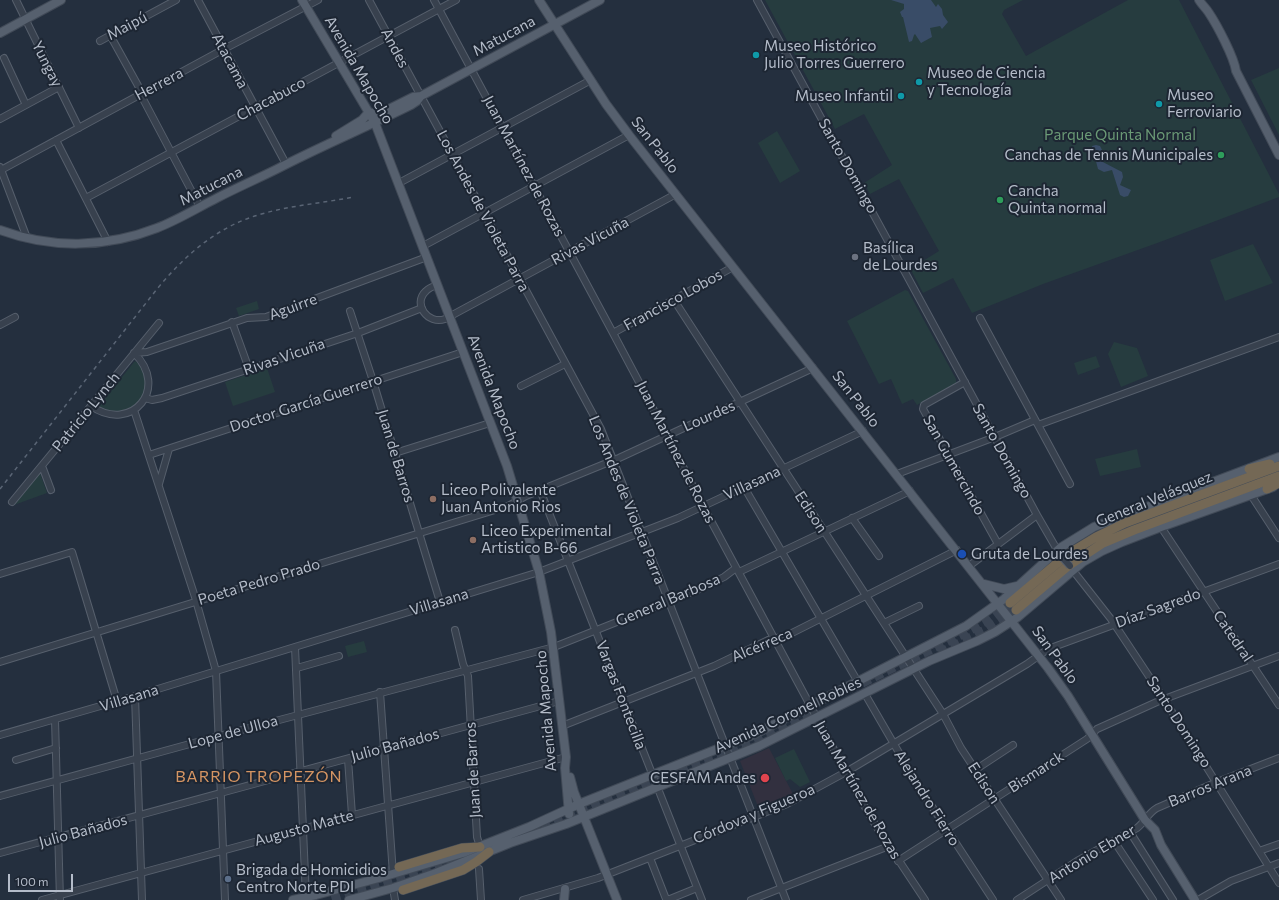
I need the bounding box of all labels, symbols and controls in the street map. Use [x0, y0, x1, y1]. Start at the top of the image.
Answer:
street label: Maipú [104, 8, 150, 44]
street label: Matucana [470, 12, 538, 60]
street label: Avenida Mapocho [321, 13, 397, 127]
street label: Andes [377, 25, 413, 71]
street label: Atacama [208, 30, 252, 92]
place label: Museo Histórico Julio Torres Guerrero [764, 37, 905, 72]
street label: Yungay [28, 38, 66, 90]
marker: Museo Histórico Julio Torres Guerrero [751, 50, 761, 60]
street label: Herrera [132, 64, 186, 104]
place label: Museo de Ciencia y Tecnología [927, 64, 1045, 99]
street label: Chacabuco [233, 73, 309, 125]
marker: Museo de Ciencia y Tecnología [914, 77, 924, 87]
place label: Museo Ferroviario [1167, 86, 1242, 121]
place label: Museo Infantil [795, 87, 893, 105]
marker: Museo Infantil [896, 91, 906, 101]
street label: Juan Martínez de Rozas [479, 92, 569, 240]
marker: Museo Ferroviario [1154, 99, 1164, 109]
street label: San Pablo [627, 113, 683, 177]
street label: Santo Domingo [815, 115, 881, 217]
park label: Parque Quinta Normal [1044, 126, 1196, 144]
street label: Los Andes de Violeta Parra [433, 127, 533, 295]
place label: Canchas de Tennis Municipales [1004, 146, 1213, 164]
marker: Canchas de Tennis Municipales [1216, 150, 1226, 160]
street label: Matucana [176, 162, 246, 210]
place label: Cancha Quinta normal [1008, 182, 1106, 217]
marker: Cancha Quinta normal [995, 195, 1005, 205]
street label: Rivas Vicuña [548, 213, 632, 269]
place label: Basílica de Lourdes [863, 239, 938, 274]
marker: Basílica de Lourdes [850, 252, 860, 262]
street label: Francisco Lobos [620, 265, 726, 335]
street label: Aguirre [266, 290, 320, 324]
street label: Avenida Mapocho [464, 332, 524, 452]
street label: Rivas Vicuña [241, 335, 327, 379]
street label: San Pablo [828, 367, 884, 431]
street label: Patricio Lynch [49, 369, 123, 455]
street label: Doctor García Guerrero [227, 370, 385, 436]
street label: Juan Martínez de Rozas [632, 378, 720, 526]
street label: Lourdes [680, 397, 738, 435]
street label: Santo Domingo [969, 400, 1035, 502]
street label: Juan de Barros [373, 407, 419, 505]
street label: San Gumercindo [919, 412, 989, 518]
street label: Los Andes de Violeta Parra [585, 413, 669, 587]
street label: Villasana [721, 462, 783, 504]
street label: General Velásquez [1093, 467, 1215, 531]
place label: Liceo Polivalente Juan Antonio Rios [441, 481, 561, 516]
street label: Edison [791, 488, 831, 536]
marker: Liceo Polivalente Juan Antonio Rios [428, 494, 438, 504]
place label: Liceo Experimental Artistico B-66 [481, 522, 612, 557]
marker: Liceo Experimental Artistico B-66 [468, 535, 478, 545]
place label: Gruta de Lourdes [971, 545, 1088, 563]
marker: Gruta de Lourdes [956, 548, 968, 560]
street label: Poeta Pedro Prado [196, 555, 322, 609]
street label: General Barbosa [613, 570, 723, 630]
street label: Díaz Sagredo [1113, 584, 1203, 632]
street label: Villasana [407, 585, 471, 619]
street label: Catedral [1209, 607, 1257, 665]
street label: San Pablo [1028, 623, 1082, 687]
street label: Alcérreca [729, 624, 795, 666]
street label: Vargas Fontecilla [592, 638, 650, 752]
street label: Avenida Mapocho [532, 650, 560, 772]
street label: Avenida Coronel Robles [712, 673, 864, 757]
street label: Santo Domingo [1143, 673, 1215, 771]
street label: Villasana [97, 681, 161, 715]
street label: Lope de Ulloa [186, 711, 280, 753]
street label: Juan Martínez de Rozas [811, 718, 905, 862]
street label: Juan de Barros [461, 721, 485, 819]
street label: Julio Bañados [349, 725, 441, 765]
street label: Alejandro Fierro [890, 747, 964, 849]
street label: Bismarck [1005, 747, 1067, 797]
street label: Edison [964, 759, 1004, 807]
street label: Barros Arana [1166, 761, 1254, 811]
district label: BARRIO TROPEZÓN [175, 767, 343, 787]
place label: CESFAM Andes [650, 769, 756, 787]
marker: CESFAM Andes [759, 772, 771, 784]
street label: Córdova y Figueroa [690, 780, 818, 848]
street label: Augusto Matte [252, 806, 356, 850]
street label: Julio Bañados [37, 811, 129, 851]
street label: Antonio Ebner [1045, 821, 1139, 887]
place label: Brigada de Homicidios Centro Norte PDI [236, 861, 387, 896]
scale bar [10, 866, 75, 892]
text: 100 m [15, 874, 49, 888]
marker: Brigada de Homicidios Centro Norte PDI [223, 874, 233, 884]

